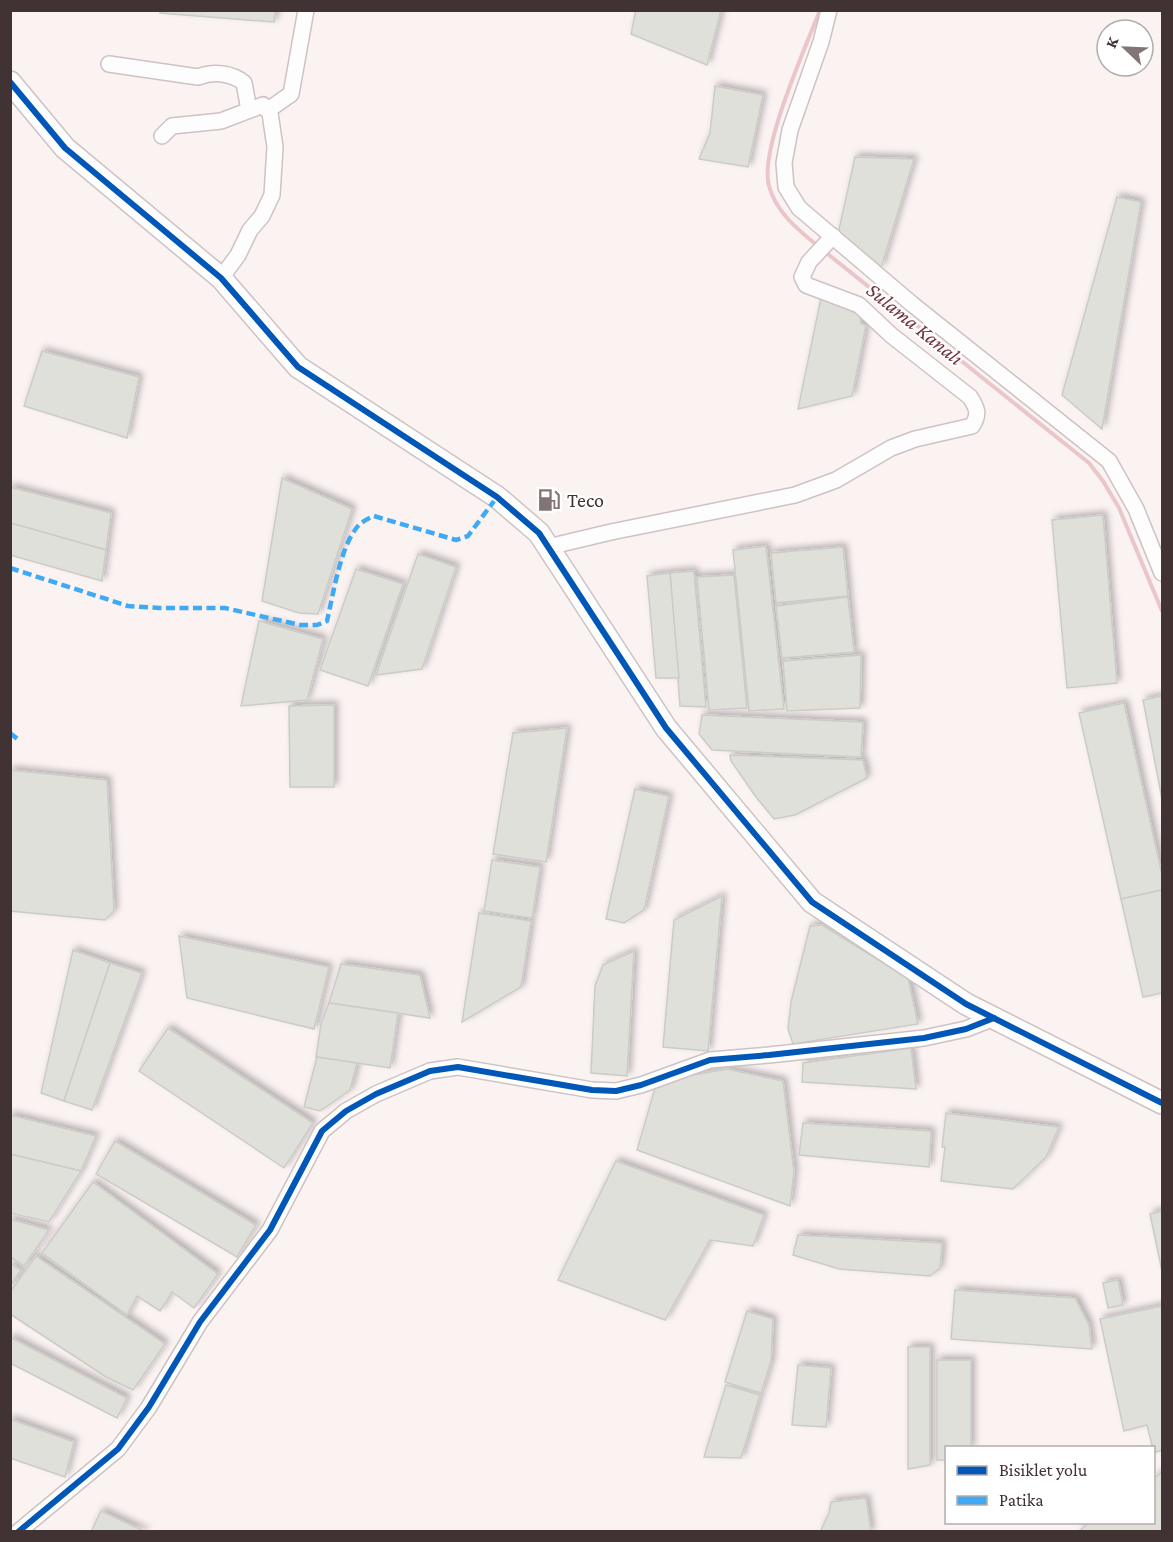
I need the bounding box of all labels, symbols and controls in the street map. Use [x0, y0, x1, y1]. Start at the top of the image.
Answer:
north arrow [1095, 18, 1155, 78]
text: K [1102, 34, 1122, 50]
water label: Sulama Kanalı [862, 278, 968, 370]
fuel station icon: Teco [536, 487, 562, 513]
place label: Teco [567, 489, 604, 511]
legend [945, 1446, 1155, 1524]
text: Bisiklet yolu [999, 1460, 1088, 1480]
text: Patika [999, 1490, 1044, 1510]

